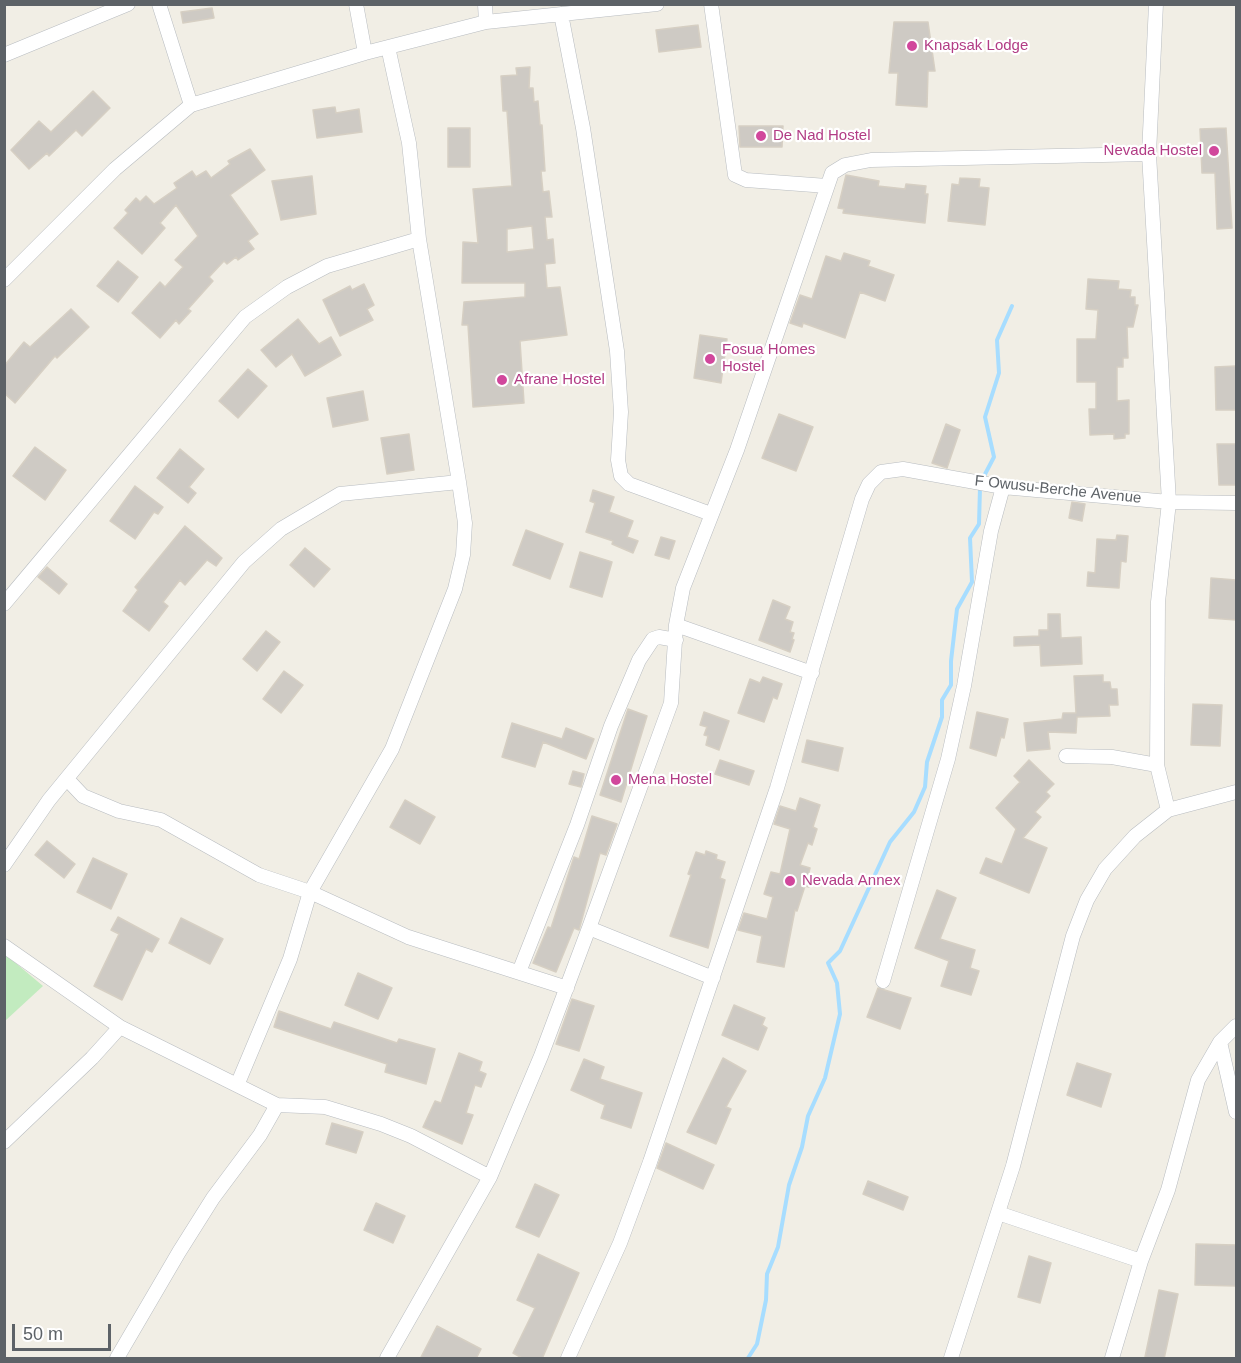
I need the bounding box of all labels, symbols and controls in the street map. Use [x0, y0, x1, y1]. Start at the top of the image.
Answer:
place label: Knapsak Lodge [924, 37, 1028, 55]
marker: Knapsak Lodge [905, 39, 919, 53]
place label: De Nad Hostel [773, 127, 871, 145]
marker: De Nad Hostel [754, 129, 768, 143]
place label: Nevada Hostel [1104, 142, 1202, 160]
marker: Nevada Hostel [1207, 144, 1221, 158]
place label: Fosua Homes Hostel [722, 341, 815, 376]
marker: Fosua Homes Hostel [703, 352, 717, 366]
place label: Afrane Hostel [514, 371, 605, 389]
marker: Afrane Hostel [495, 373, 509, 387]
street label: F Owusu-Berche Avenue [974, 472, 1142, 508]
place label: Mena Hostel [628, 771, 712, 789]
marker: Mena Hostel [609, 773, 623, 787]
place label: Nevada Annex [802, 872, 900, 890]
marker: Nevada Annex [783, 874, 797, 888]
scale bar [15, 1312, 114, 1350]
text: 50 m [23, 1324, 63, 1344]

